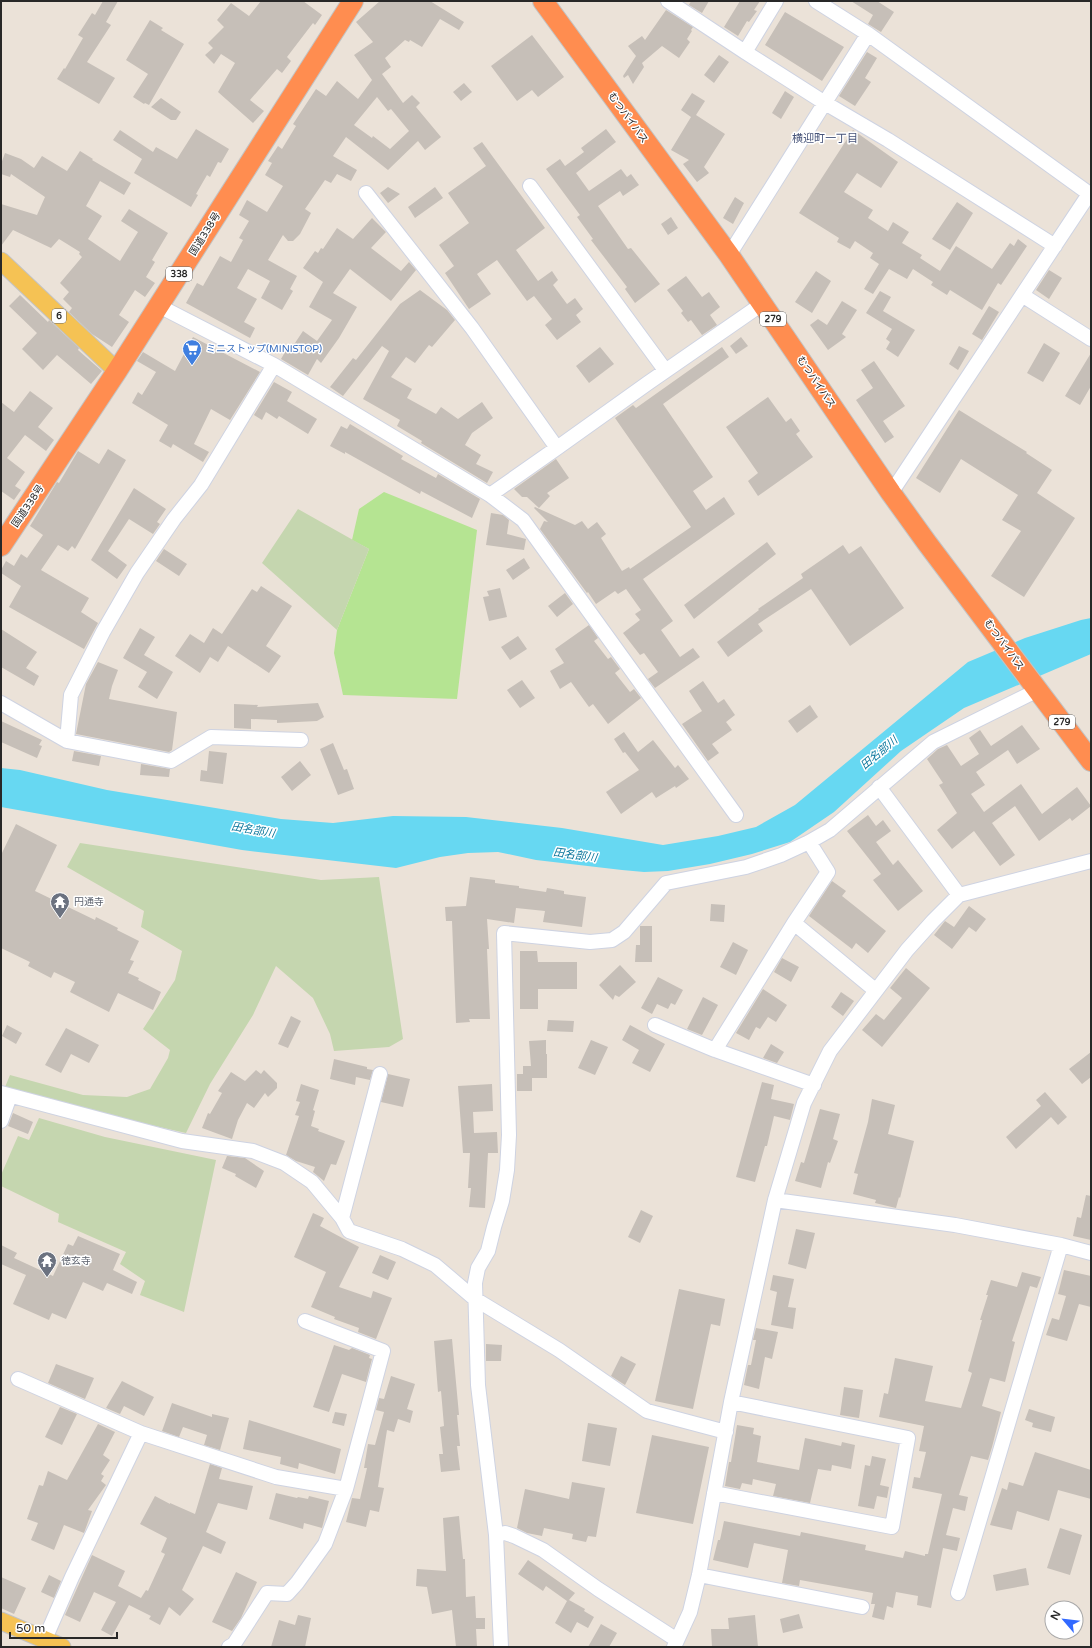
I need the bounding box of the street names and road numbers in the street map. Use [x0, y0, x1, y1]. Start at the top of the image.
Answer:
street label: むつバイパス [606, 90, 650, 146]
street label: 国道338号 [187, 210, 223, 258]
road number: 338 [166, 267, 192, 281]
road number: 6 [52, 309, 66, 323]
road number: 279 [760, 312, 786, 326]
street label: むつバイパス [794, 354, 838, 410]
street label: 国道338号 [9, 482, 47, 530]
street label: むつバイパス [982, 617, 1026, 673]
road number: 279 [1049, 715, 1075, 729]

